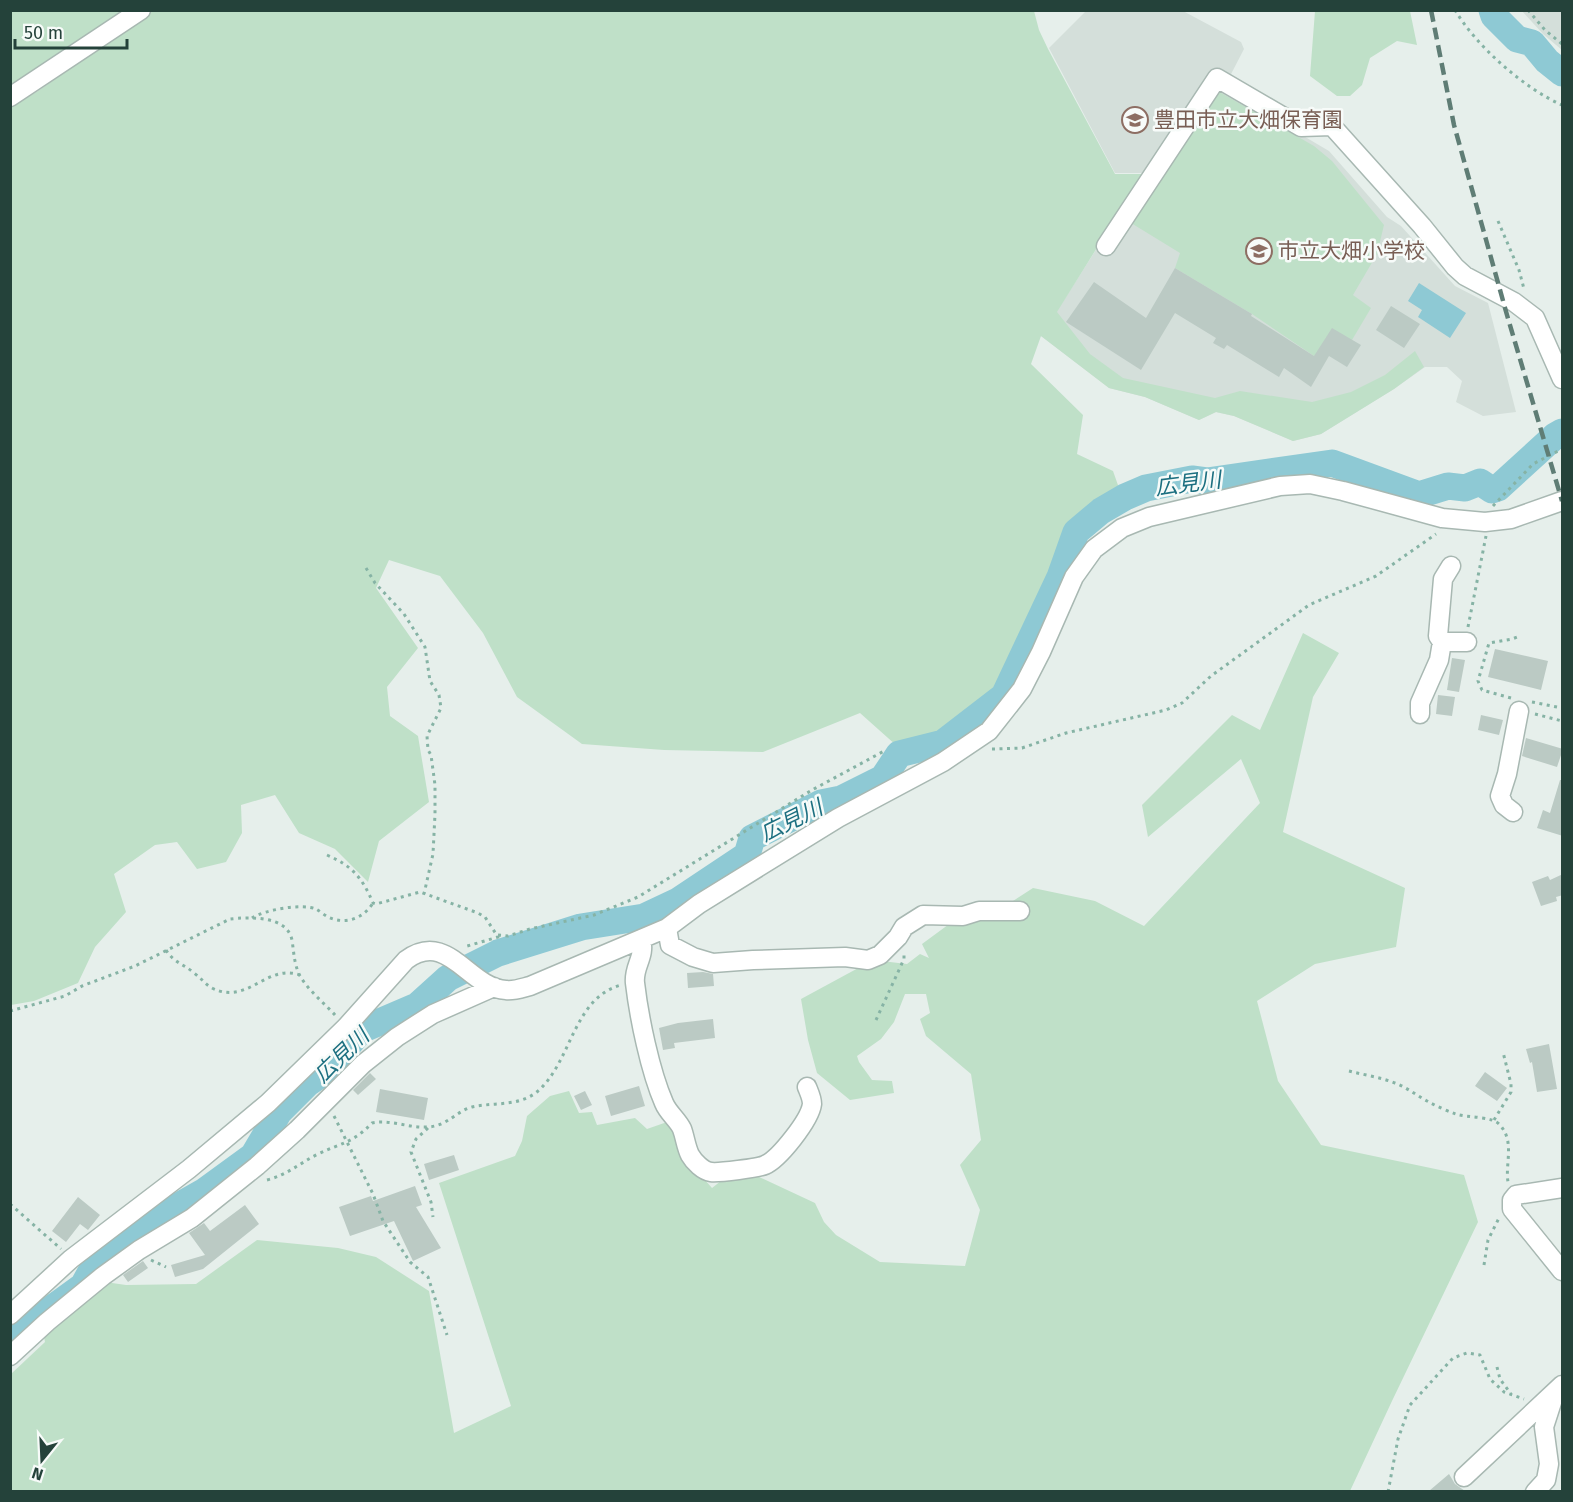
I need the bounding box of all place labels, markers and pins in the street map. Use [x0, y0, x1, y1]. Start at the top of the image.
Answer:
school or university icon: 豊田市立大畑保育園 [1120, 105, 1150, 135]
place label: 豊田市立大畑保育園 [1154, 107, 1343, 133]
school or university icon: 市立大畑小学校 [1244, 236, 1274, 266]
place label: 市立大畑小学校 [1278, 238, 1425, 264]

